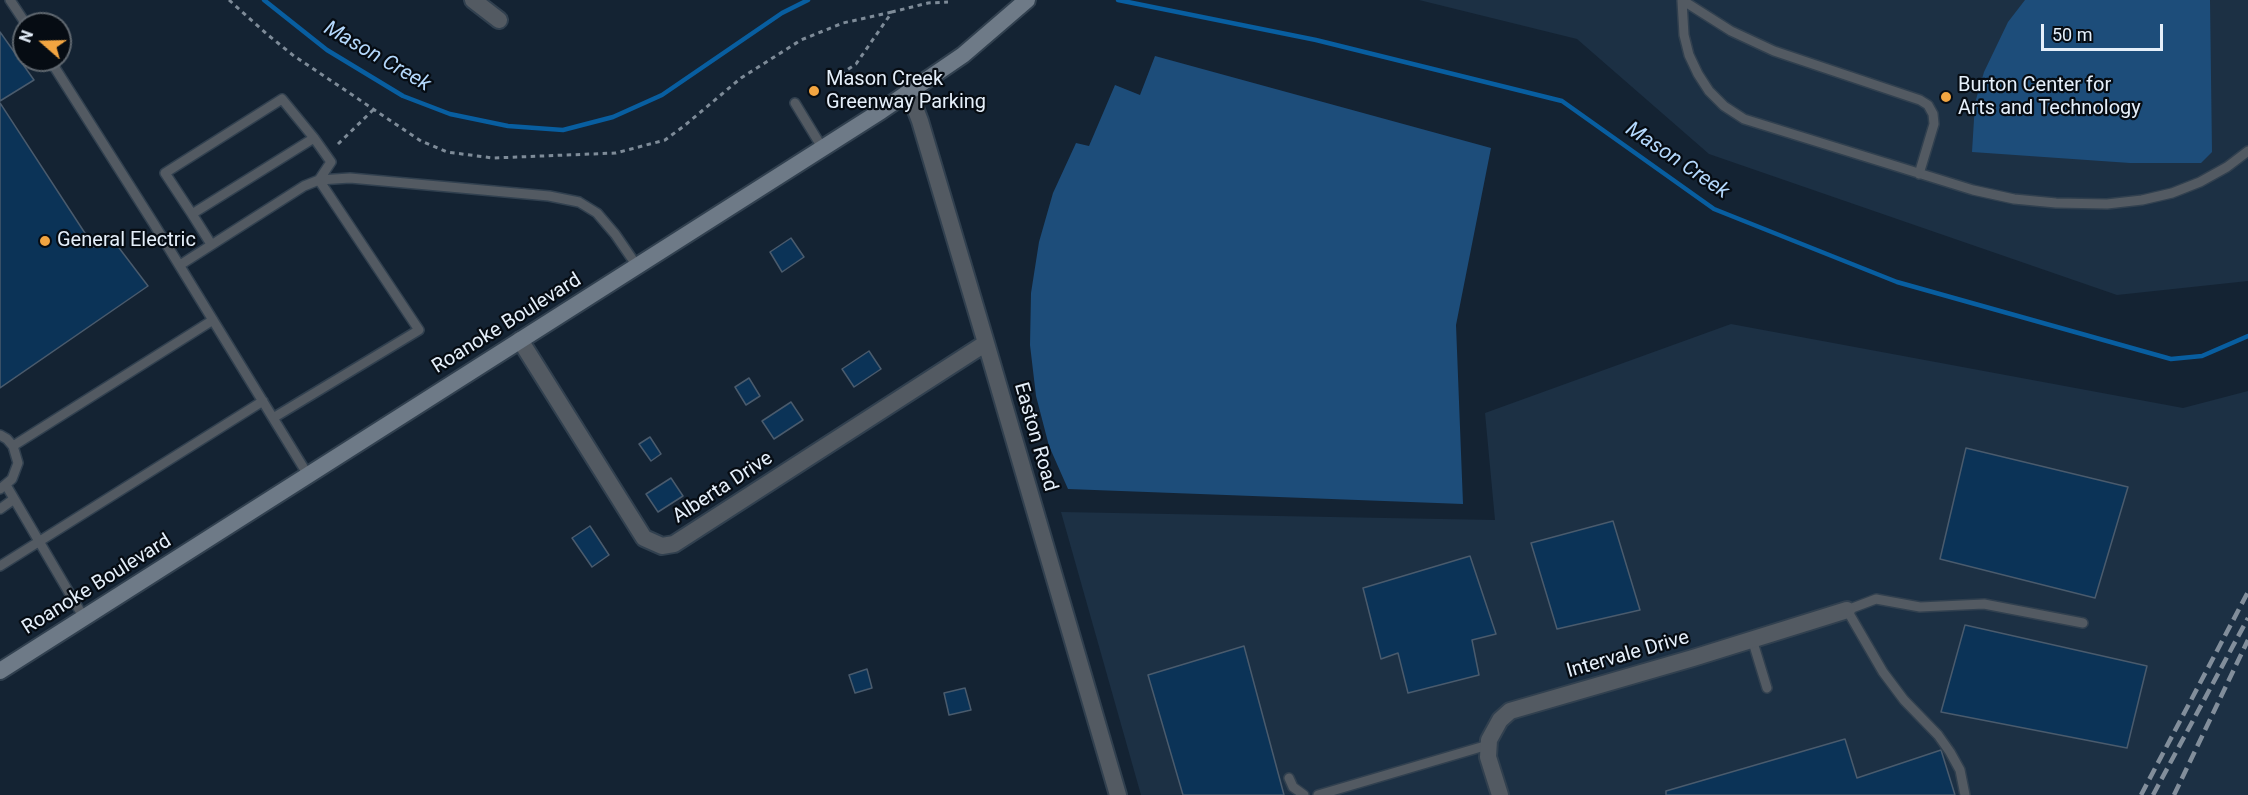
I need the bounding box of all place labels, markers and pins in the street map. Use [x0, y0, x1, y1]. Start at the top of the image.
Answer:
place label: Mason Creek Greenway Parking [826, 68, 986, 115]
place label: Burton Center for Arts and Technology [1958, 74, 2141, 121]
marker: Mason Creek Greenway Parking [807, 84, 821, 98]
marker: Burton Center for Arts and Technology [1939, 90, 1953, 104]
place label: General Electric [57, 229, 196, 253]
marker: General Electric [38, 234, 52, 248]

